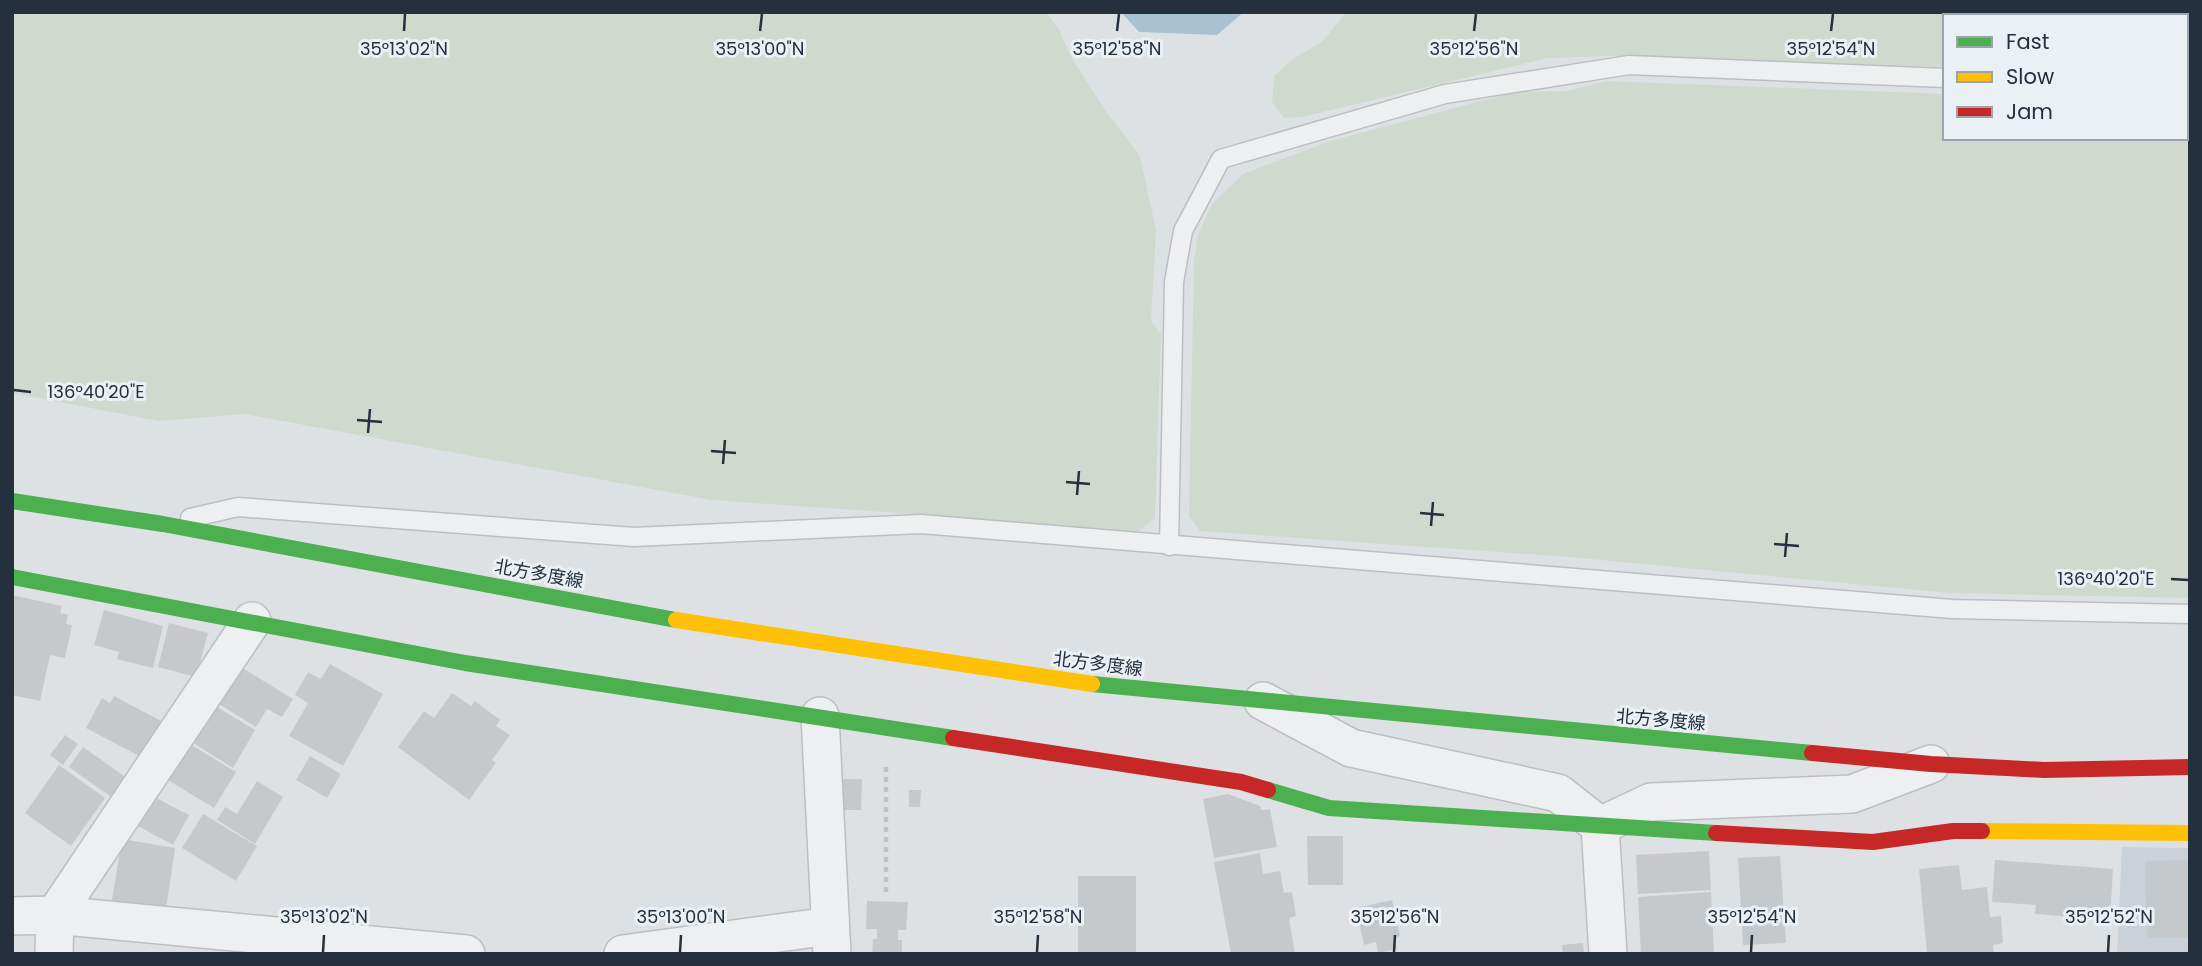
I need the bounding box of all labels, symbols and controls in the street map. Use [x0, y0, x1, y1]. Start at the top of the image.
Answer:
legend [1943, 14, 2188, 140]
text: Fast [2006, 27, 2049, 56]
text: 35°13'02"N [360, 36, 448, 61]
text: 35°13'00"N [715, 36, 805, 61]
text: 35°12'58"N [1073, 36, 1161, 61]
text: 35°12'56"N [1430, 36, 1518, 61]
text: 35°12'54"N [1787, 36, 1875, 61]
text: Slow [2006, 62, 2054, 91]
text: Jam [2006, 97, 2053, 126]
text: 136°40'20"E [48, 379, 144, 404]
street label: 北方多度線 [493, 553, 586, 594]
text: 136°40'20"E [2058, 566, 2154, 591]
street label: 北方多度線 [1052, 646, 1144, 681]
street label: 北方多度線 [1615, 703, 1707, 736]
text: 35°13'02"N [280, 904, 368, 929]
text: 35°13'00"N [636, 904, 726, 929]
text: 35°12'58"N [994, 904, 1082, 929]
text: 35°12'56"N [1351, 904, 1439, 929]
text: 35°12'54"N [1708, 904, 1796, 929]
text: 35°12'52"N [2065, 904, 2153, 929]

